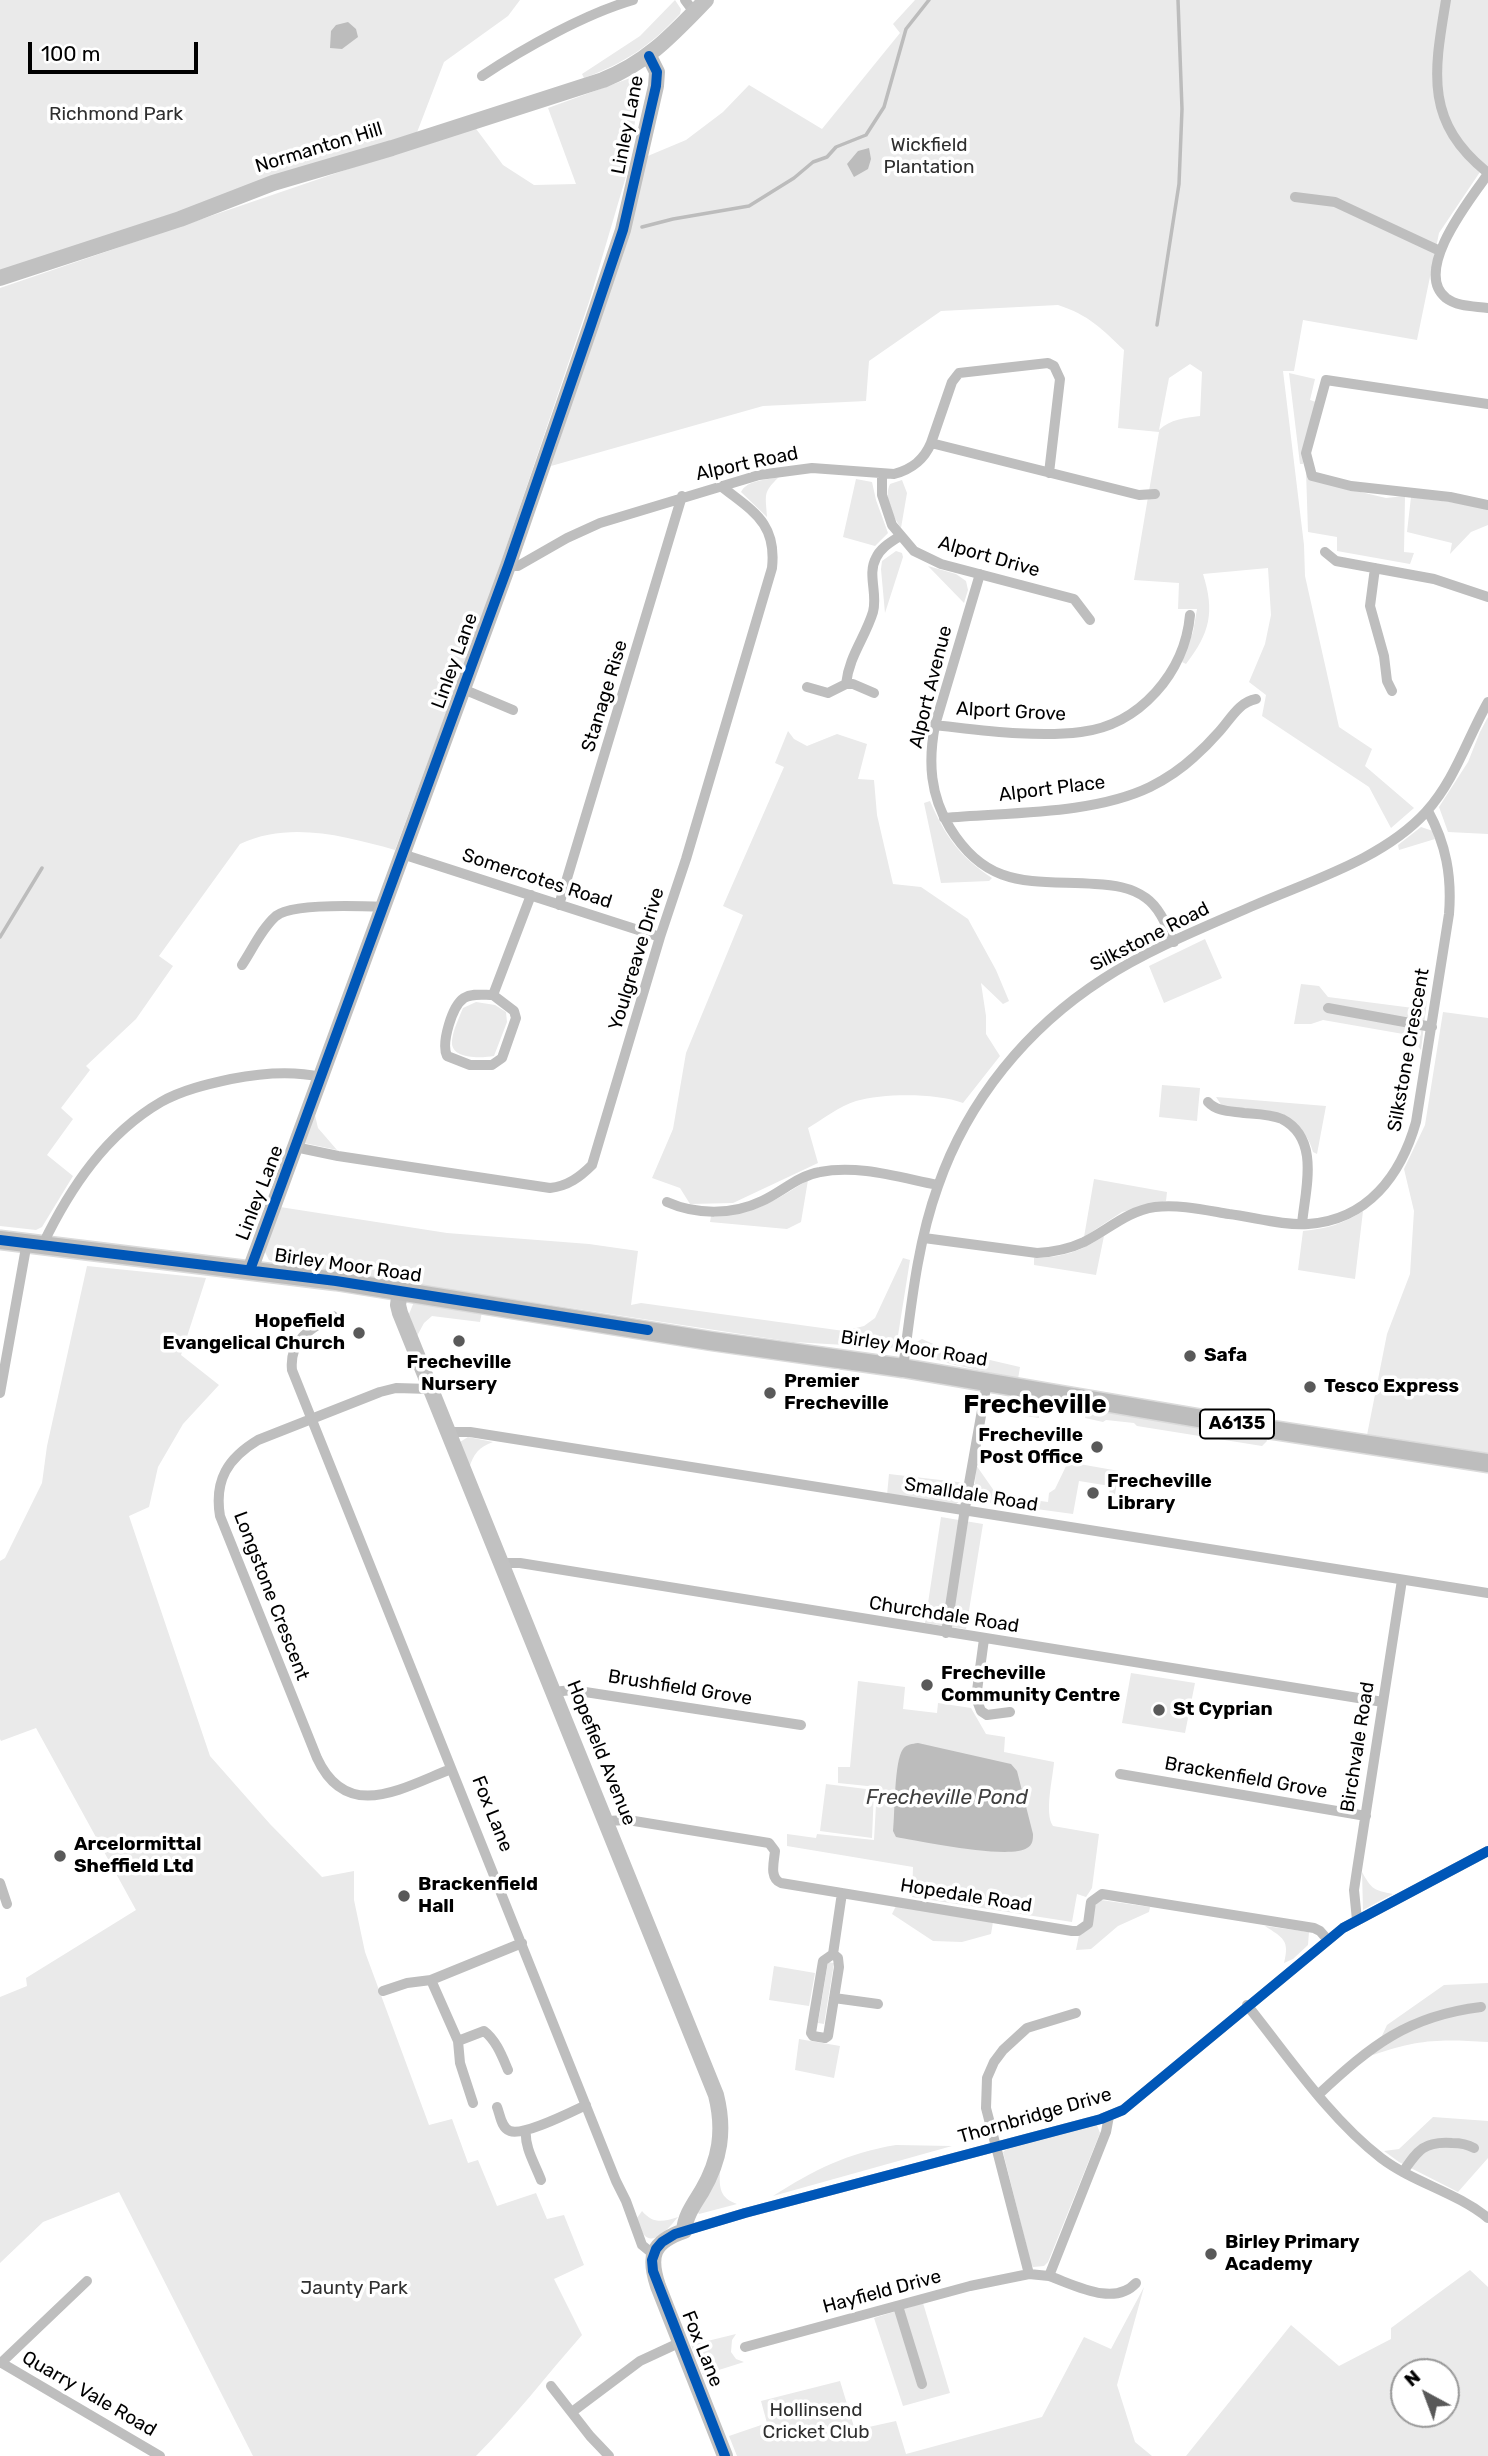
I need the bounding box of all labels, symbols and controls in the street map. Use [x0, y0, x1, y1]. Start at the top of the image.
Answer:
scale bar [32, 28, 201, 72]
text: 100 m [41, 41, 100, 66]
street label: Linley Lane [607, 74, 649, 176]
park label: Richmond Park [49, 104, 183, 126]
street label: Normanton Hill [253, 118, 385, 178]
park label: Wickfield Plantation [884, 135, 974, 179]
street label: Alport Road [694, 442, 800, 486]
street label: Alport Drive [936, 532, 1042, 582]
street label: Linley Lane [427, 610, 483, 712]
street label: Alport Avenue [905, 623, 957, 751]
street label: Stanage Rise [577, 637, 633, 755]
street label: Alport Grove [955, 698, 1067, 726]
street label: Alport Place [997, 771, 1107, 807]
street label: Somercotes Road [459, 844, 615, 914]
street label: Youlgreave Drive [604, 885, 670, 1033]
street label: Silkstone Road [1087, 897, 1213, 977]
street label: Silkstone Crescent [1383, 967, 1435, 1133]
street label: Linley Lane [231, 1142, 289, 1244]
street label: Birley Moor Road [273, 1244, 423, 1288]
place label: Hopefield Evangelical Church [163, 1311, 345, 1355]
marker: Hopefield Evangelical Church [351, 1325, 367, 1341]
street label: Birley Moor Road [839, 1326, 989, 1372]
marker: Frecheville Nursery [451, 1333, 467, 1349]
place label: Safa [1204, 1345, 1247, 1367]
marker: Safa [1182, 1348, 1198, 1364]
place label: Frecheville Nursery [407, 1352, 511, 1396]
place label: Premier Frecheville [784, 1371, 889, 1415]
place label: Tesco Express [1324, 1376, 1459, 1398]
marker: Tesco Express [1302, 1379, 1318, 1395]
marker: Premier Frecheville [762, 1385, 778, 1401]
district label: Frecheville [963, 1389, 1107, 1421]
road number: A6135 [1200, 1409, 1274, 1438]
place label: Frecheville Post Office [978, 1425, 1083, 1469]
marker: Frecheville Post Office [1089, 1439, 1105, 1455]
place label: Frecheville Library [1107, 1471, 1212, 1515]
street label: Smalldale Road [902, 1473, 1040, 1517]
marker: Frecheville Library [1085, 1485, 1101, 1501]
street label: Longstone Crescent [228, 1508, 314, 1684]
street label: Churchdale Road [867, 1592, 1021, 1638]
place label: Frecheville Community Centre [941, 1663, 1120, 1707]
street label: Brushfield Grove [606, 1665, 754, 1711]
street label: Hopefield Avenue [561, 1677, 641, 1829]
marker: Frecheville Community Centre [919, 1677, 935, 1693]
street label: Birchvale Road [1336, 1680, 1380, 1814]
place label: St Cyprian [1173, 1699, 1273, 1721]
marker: St Cyprian [1151, 1702, 1167, 1718]
street label: Brackenfield Grove [1163, 1752, 1329, 1804]
street label: Fox Lane [466, 1773, 518, 1855]
water label: Frecheville Pond [866, 1785, 1028, 1811]
place label: Arcelormittal Sheffield Ltd [74, 1834, 202, 1878]
marker: Arcelormittal Sheffield Ltd [52, 1848, 68, 1864]
place label: Brackenfield Hall [418, 1874, 538, 1918]
street label: Hopedale Road [898, 1874, 1034, 1918]
marker: Brackenfield Hall [396, 1888, 412, 1904]
street label: Thornbridge Drive [956, 2083, 1114, 2149]
place label: Birley Primary Academy [1225, 2232, 1360, 2276]
marker: Birley Primary Academy [1203, 2246, 1219, 2262]
street label: Hayfield Drive [820, 2265, 944, 2319]
park label: Jaunty Park [300, 2278, 408, 2300]
street label: Fox Lane [676, 2308, 728, 2390]
street label: Quarry Vale Road [18, 2346, 160, 2442]
north arrow [1390, 2358, 1460, 2428]
text: N [1399, 2365, 1425, 2391]
park label: Hollinsend Cricket Club [763, 2400, 869, 2444]

